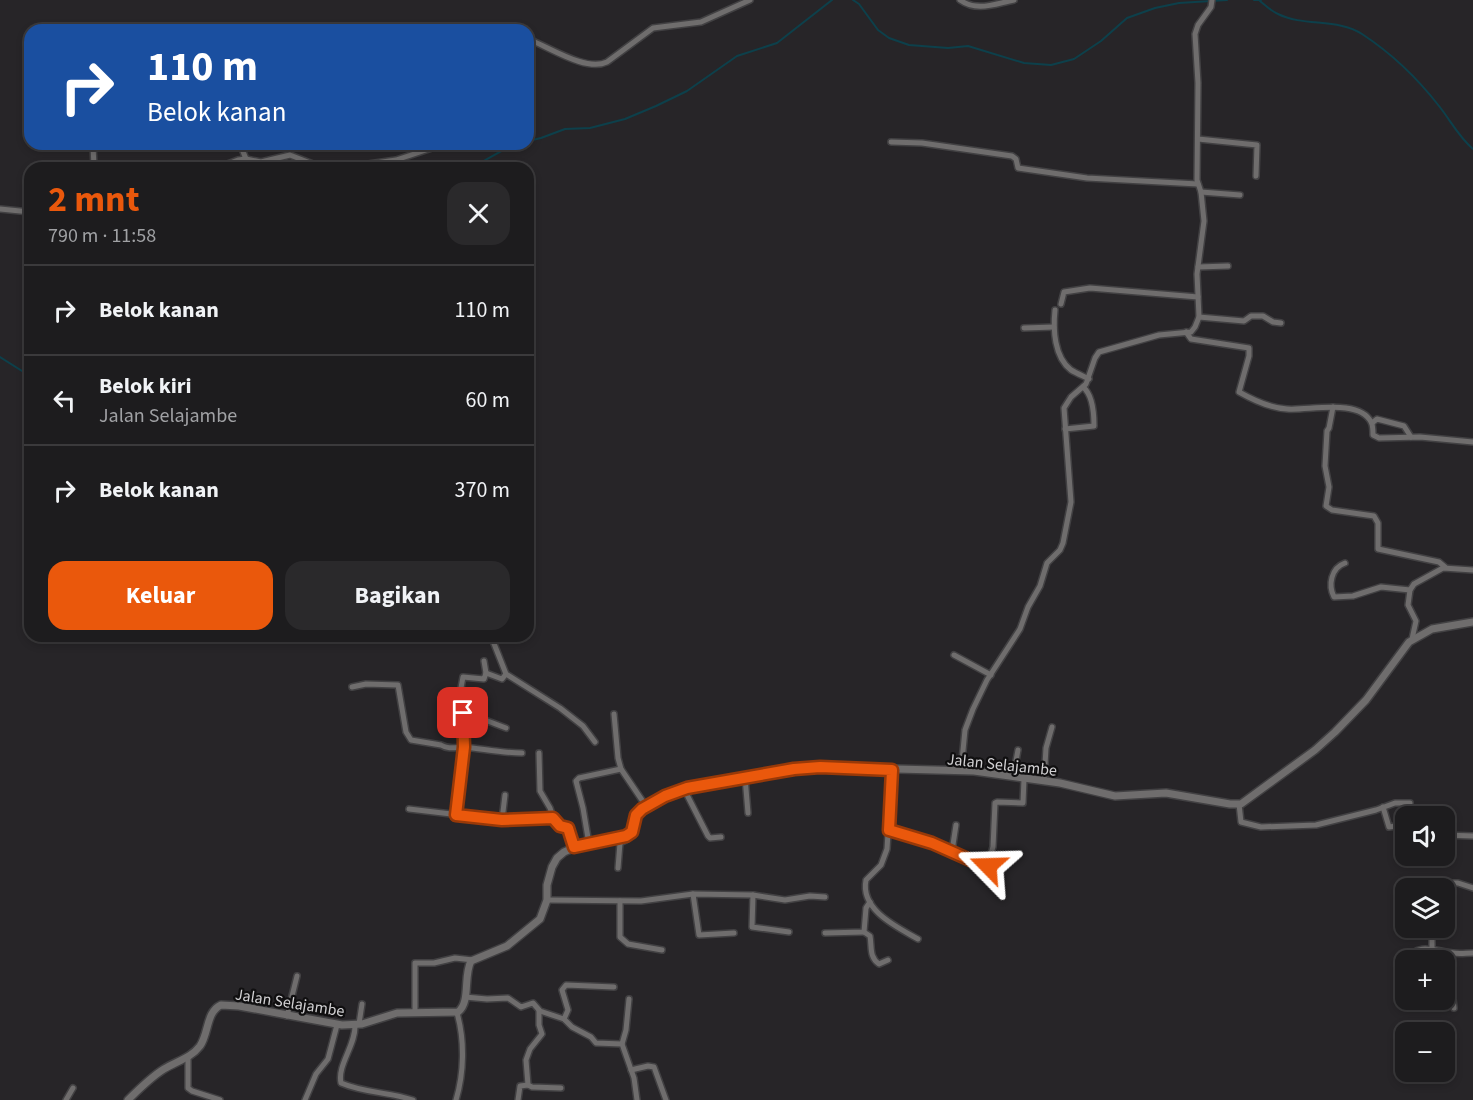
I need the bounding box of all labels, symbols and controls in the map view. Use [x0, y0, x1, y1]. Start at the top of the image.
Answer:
text: 110 m [147, 37, 258, 97]
icon: right [48, 48, 126, 126]
text: Belok kanan [147, 93, 286, 132]
text: 2 mnt [48, 174, 139, 225]
button: close [447, 182, 510, 245]
text: 790 m · 11:58 [48, 222, 156, 250]
icon: right [48, 294, 81, 327]
text: Belok kanan [99, 294, 219, 326]
text: 110 m [455, 294, 510, 326]
text: Belok kiri [99, 370, 192, 402]
icon: left [48, 384, 81, 417]
text: 60 m [465, 384, 510, 416]
text: Jalan Selajambe [99, 402, 237, 430]
icon: right [48, 474, 81, 507]
text: Belok kanan [99, 474, 219, 506]
text: 370 m [455, 474, 510, 506]
button: Keluar [48, 561, 273, 630]
button: Bagikan [285, 561, 510, 630]
pin [437, 687, 488, 738]
icon: arrive [446, 696, 479, 729]
street label: Jalan Selajambe [946, 748, 1058, 782]
map controls [1395, 806, 1455, 1082]
button: sound [1395, 806, 1455, 866]
position arrow [956, 834, 1020, 898]
button: layers [1395, 878, 1455, 938]
button: + [1395, 950, 1455, 1010]
street label: Jalan Selajambe [234, 983, 346, 1023]
button: − [1395, 1022, 1455, 1082]

